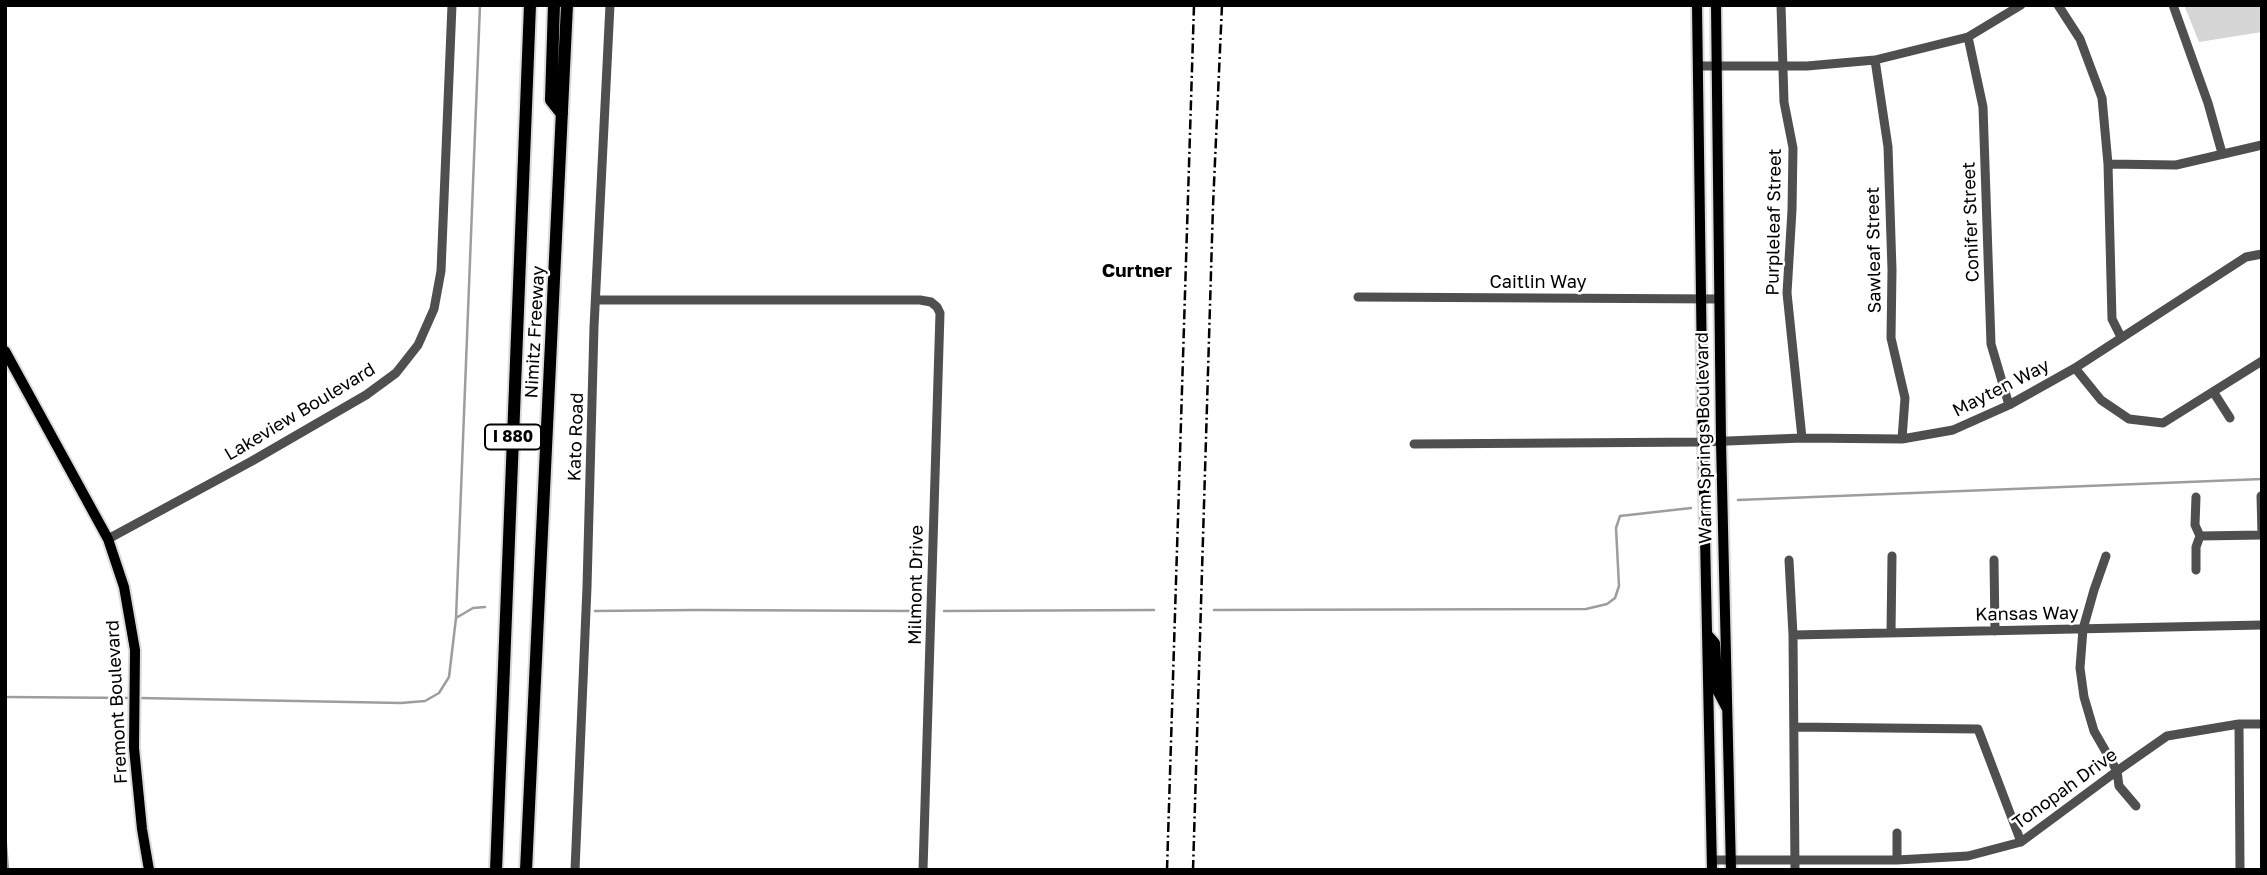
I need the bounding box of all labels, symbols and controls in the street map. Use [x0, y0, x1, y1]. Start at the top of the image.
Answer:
street label: Purpleleaf Street [1762, 148, 1786, 296]
street label: Conifer Street [1958, 161, 1984, 283]
street label: Sawleaf Street [1862, 187, 1886, 313]
district label: Curtner [1102, 260, 1172, 282]
street label: Nimitz Freeway [521, 265, 549, 399]
street label: Caitlin Way [1489, 271, 1587, 293]
street label: Warm Springs Boulevard [1691, 332, 1717, 544]
street label: Mayten Way [1949, 354, 2053, 422]
street label: Lakeview Boulevard [221, 359, 379, 465]
street label: Kato Road [564, 392, 588, 482]
road number: I 880 [485, 424, 541, 450]
street label: Milmont Drive [904, 525, 928, 645]
street label: Kansas Way [1975, 602, 2079, 626]
street label: Fremont Boulevard [102, 619, 132, 785]
street label: Tonopah Drive [2009, 744, 2121, 834]

